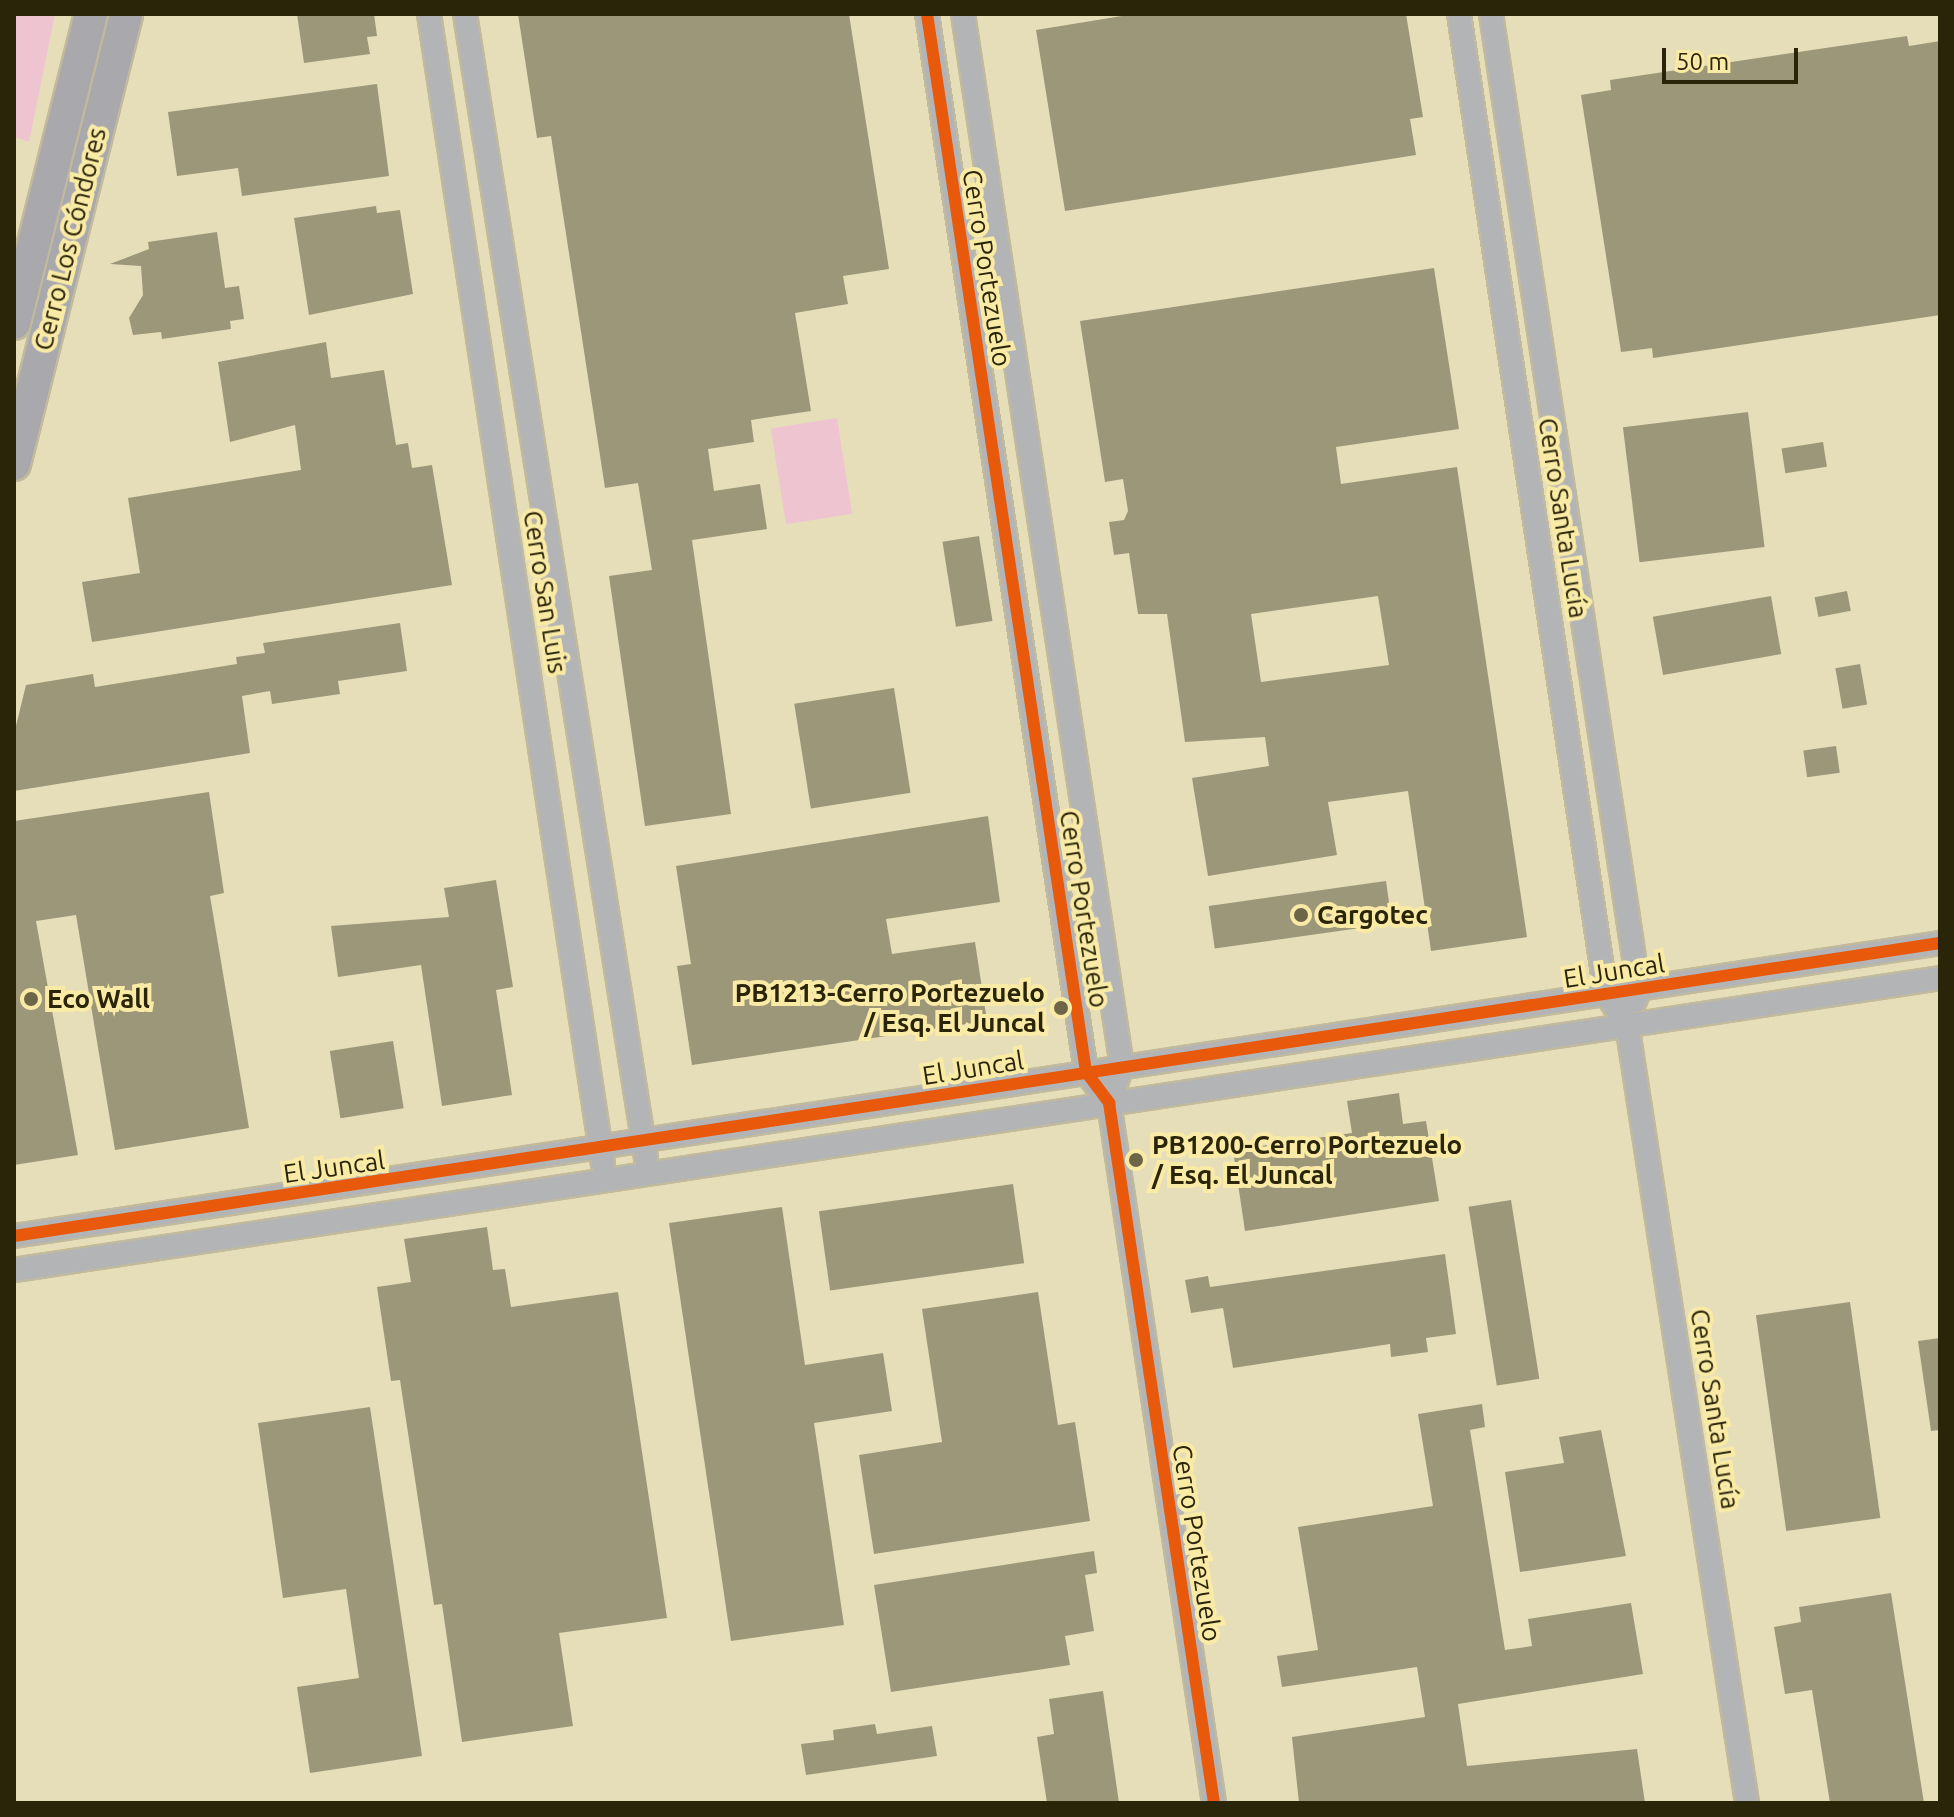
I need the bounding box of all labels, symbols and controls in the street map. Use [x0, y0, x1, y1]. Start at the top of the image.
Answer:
scale bar [1666, 32, 1802, 82]
text: 50 m [1676, 48, 1729, 75]
street label: Cerro Los Cóndores [27, 124, 113, 354]
street label: Cerro Portezuelo [956, 167, 1018, 369]
street label: Cerro Santa Lucía [1532, 416, 1594, 620]
street label: Cerro San Luis [517, 508, 573, 676]
street label: Cerro Portezuelo [1053, 808, 1115, 1010]
place label: Cargotec [1317, 899, 1428, 931]
marker: Cargotec [1292, 906, 1310, 924]
street label: El Juncal [1561, 948, 1667, 994]
place label: PB1213-Cerro Portezuelo / Esq. El Juncal [735, 977, 1045, 1038]
place label: Eco Wall [47, 983, 150, 1015]
marker: Eco Wall [22, 990, 40, 1008]
marker: PB1213-Cerro Portezuelo / Esq. El Juncal [1052, 999, 1070, 1017]
street label: El Juncal [920, 1045, 1026, 1091]
place label: PB1200-Cerro Portezuelo / Esq. El Juncal [1152, 1129, 1462, 1190]
street label: El Juncal [281, 1144, 387, 1190]
marker: PB1200-Cerro Portezuelo / Esq. El Juncal [1127, 1151, 1145, 1169]
street label: Cerro Santa Lucía [1684, 1307, 1746, 1511]
street label: Cerro Portezuelo [1166, 1442, 1228, 1644]

